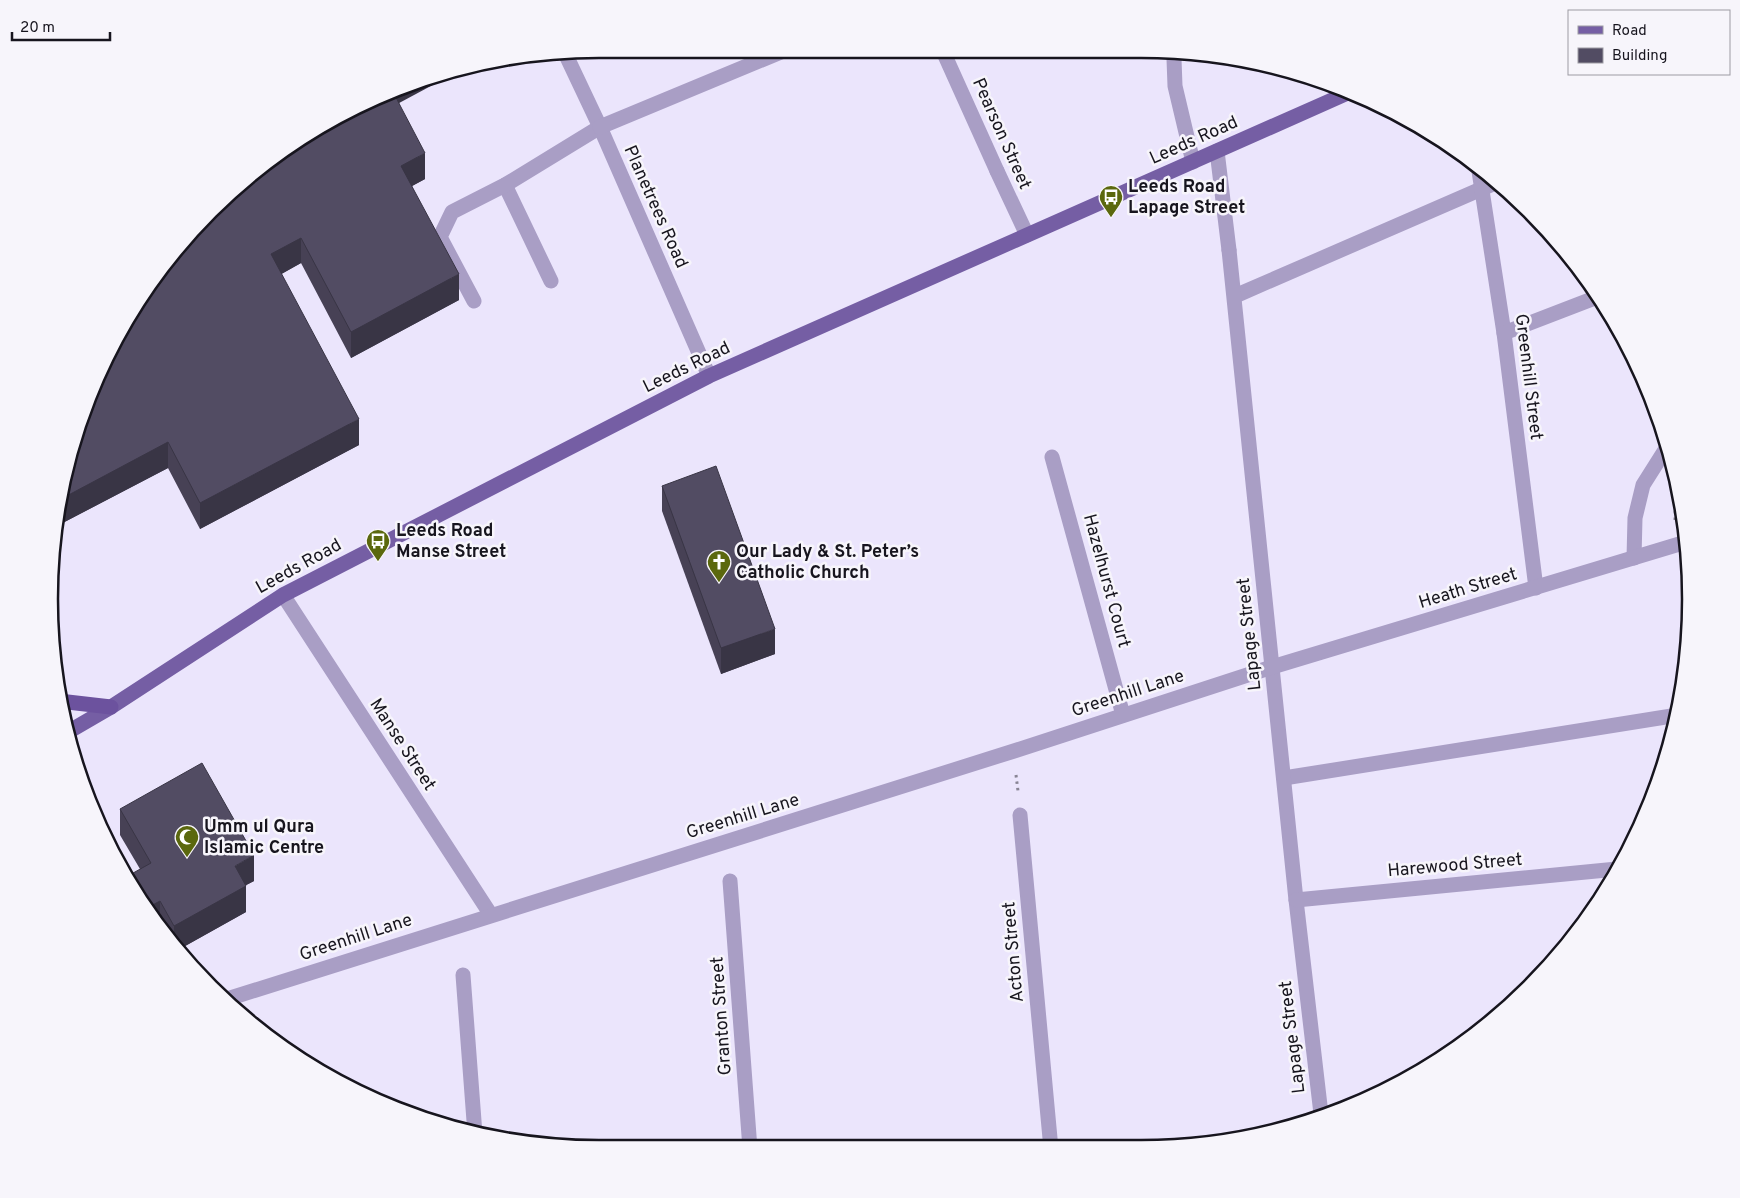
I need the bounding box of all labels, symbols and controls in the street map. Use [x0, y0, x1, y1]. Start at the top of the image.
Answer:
scale bar [12, 10, 110, 42]
legend [1568, 10, 1730, 75]
text: 20 m [20, 19, 55, 38]
text: Road [1612, 22, 1647, 41]
text: Building [1612, 47, 1667, 66]
street label: Pearson Street [966, 75, 1036, 193]
street label: Leeds Road [1146, 111, 1242, 171]
street label: Planetrees Road [618, 142, 692, 272]
place label: Leeds Road Lapage Street [1128, 176, 1245, 220]
bus stop icon: Leeds Road Lapage Street [1098, 184, 1124, 218]
street label: Greenhill Street [1509, 313, 1547, 441]
street label: Leeds Road [639, 337, 735, 399]
street label: Hazelhurst Court [1077, 512, 1135, 650]
place label: Leeds Road Manse Street [396, 520, 506, 564]
bus stop icon: Leeds Road Manse Street [365, 528, 391, 562]
street label: Leeds Road [252, 534, 346, 600]
place label: Our Lady & St. Peter’s Catholic Church [736, 541, 919, 585]
church icon: Our Lady & St. Peter’s Catholic Church [706, 549, 732, 583]
street label: Heath Street [1416, 563, 1520, 615]
street label: Lapage Street [1233, 576, 1267, 692]
street label: Greenhill Lane [1069, 665, 1187, 723]
street label: Manse Street [364, 694, 440, 796]
street label: Greenhill Lane [684, 789, 802, 845]
place label: Umm ul Qura Islamic Centre [204, 816, 324, 860]
mosque icon: Umm ul Qura Islamic Centre [174, 824, 200, 858]
street label: Harewood Street [1387, 849, 1523, 883]
street label: Acton Street [998, 901, 1030, 1003]
street label: Greenhill Lane [297, 909, 415, 967]
street label: Granton Street [706, 956, 738, 1076]
street label: Lapage Street [1275, 979, 1311, 1095]

